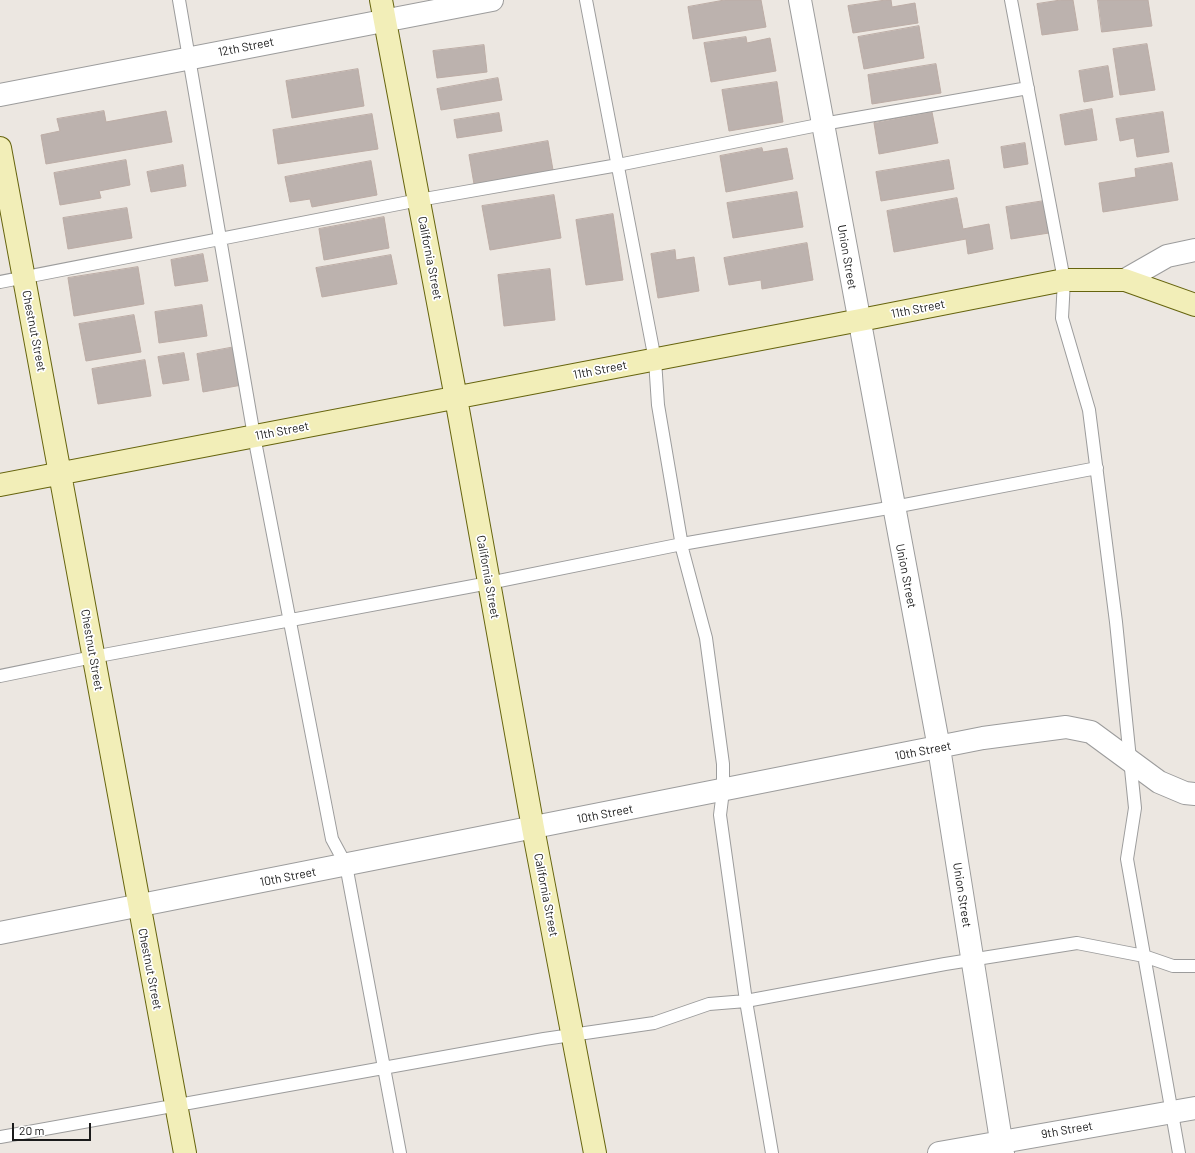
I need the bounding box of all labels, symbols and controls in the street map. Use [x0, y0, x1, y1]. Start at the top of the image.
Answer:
street label: 12th Street [217, 35, 275, 59]
street label: California Street [415, 215, 445, 301]
street label: Union Street [834, 224, 860, 290]
street label: Chestnut Street [19, 289, 49, 373]
street label: 11th Street [890, 297, 946, 321]
street label: 11th Street [572, 358, 628, 382]
street label: 11th Street [254, 419, 310, 443]
street label: California Street [474, 534, 502, 620]
street label: Union Street [893, 542, 919, 610]
street label: Chestnut Street [78, 608, 106, 692]
street label: 10th Street [894, 738, 952, 764]
street label: 10th Street [576, 801, 634, 827]
street label: California Street [531, 852, 561, 938]
street label: Union Street [950, 862, 974, 928]
street label: 10th Street [259, 864, 317, 890]
street label: Chestnut Street [135, 927, 165, 1011]
scale bar [14, 1115, 93, 1141]
street label: 9th Street [1040, 1118, 1094, 1142]
text: 20 m [19, 1123, 45, 1137]

